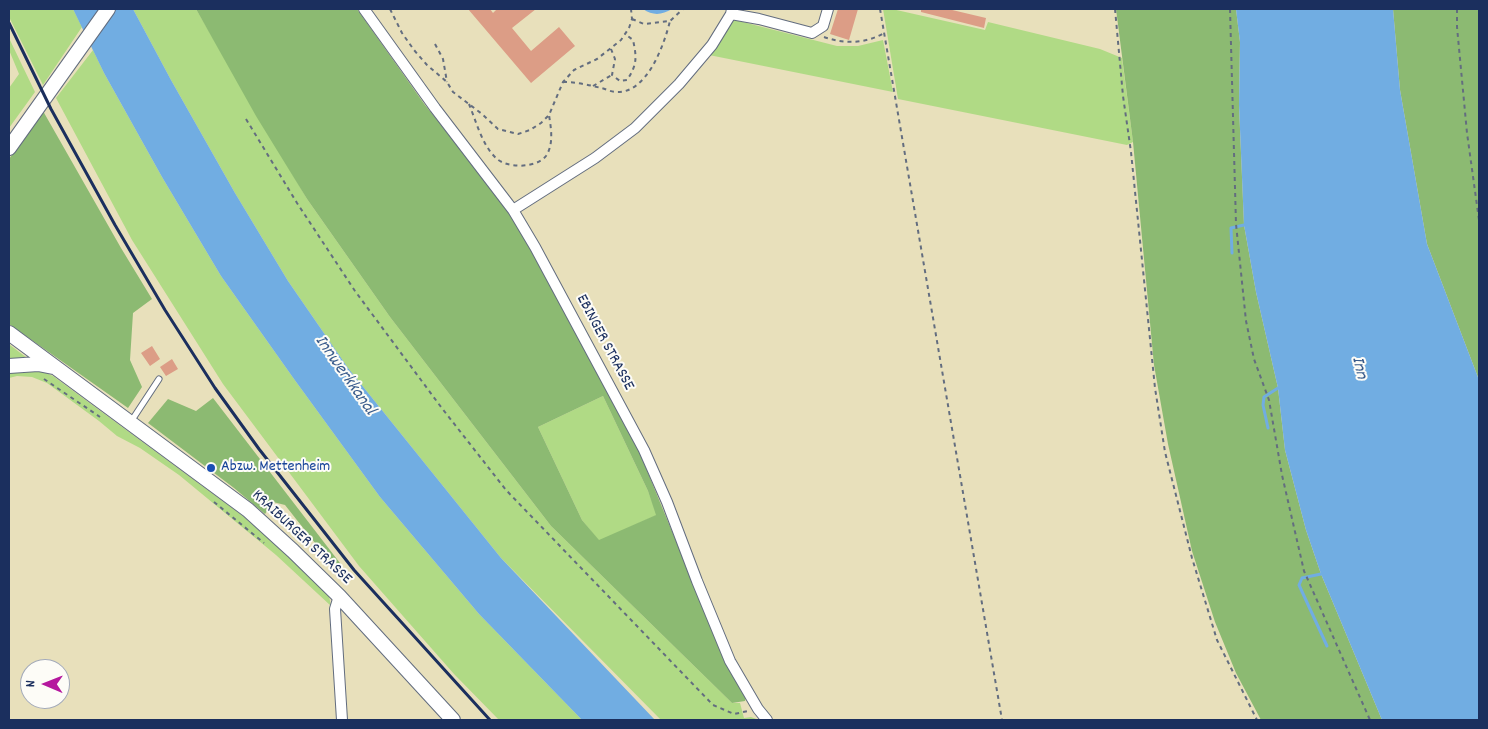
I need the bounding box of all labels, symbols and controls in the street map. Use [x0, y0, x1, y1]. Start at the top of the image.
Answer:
street label: EBINGER STRASSE [571, 292, 637, 394]
water label: Innwerkkanal [309, 332, 379, 420]
water label: Inn [1345, 355, 1371, 381]
place label: Abzw. Mettenheim [221, 458, 330, 478]
marker: Abzw. Mettenheim [205, 462, 217, 474]
street label: KRAIBURGER STRASSE [247, 487, 355, 589]
north arrow [20, 659, 70, 709]
text: N [21, 680, 41, 687]

